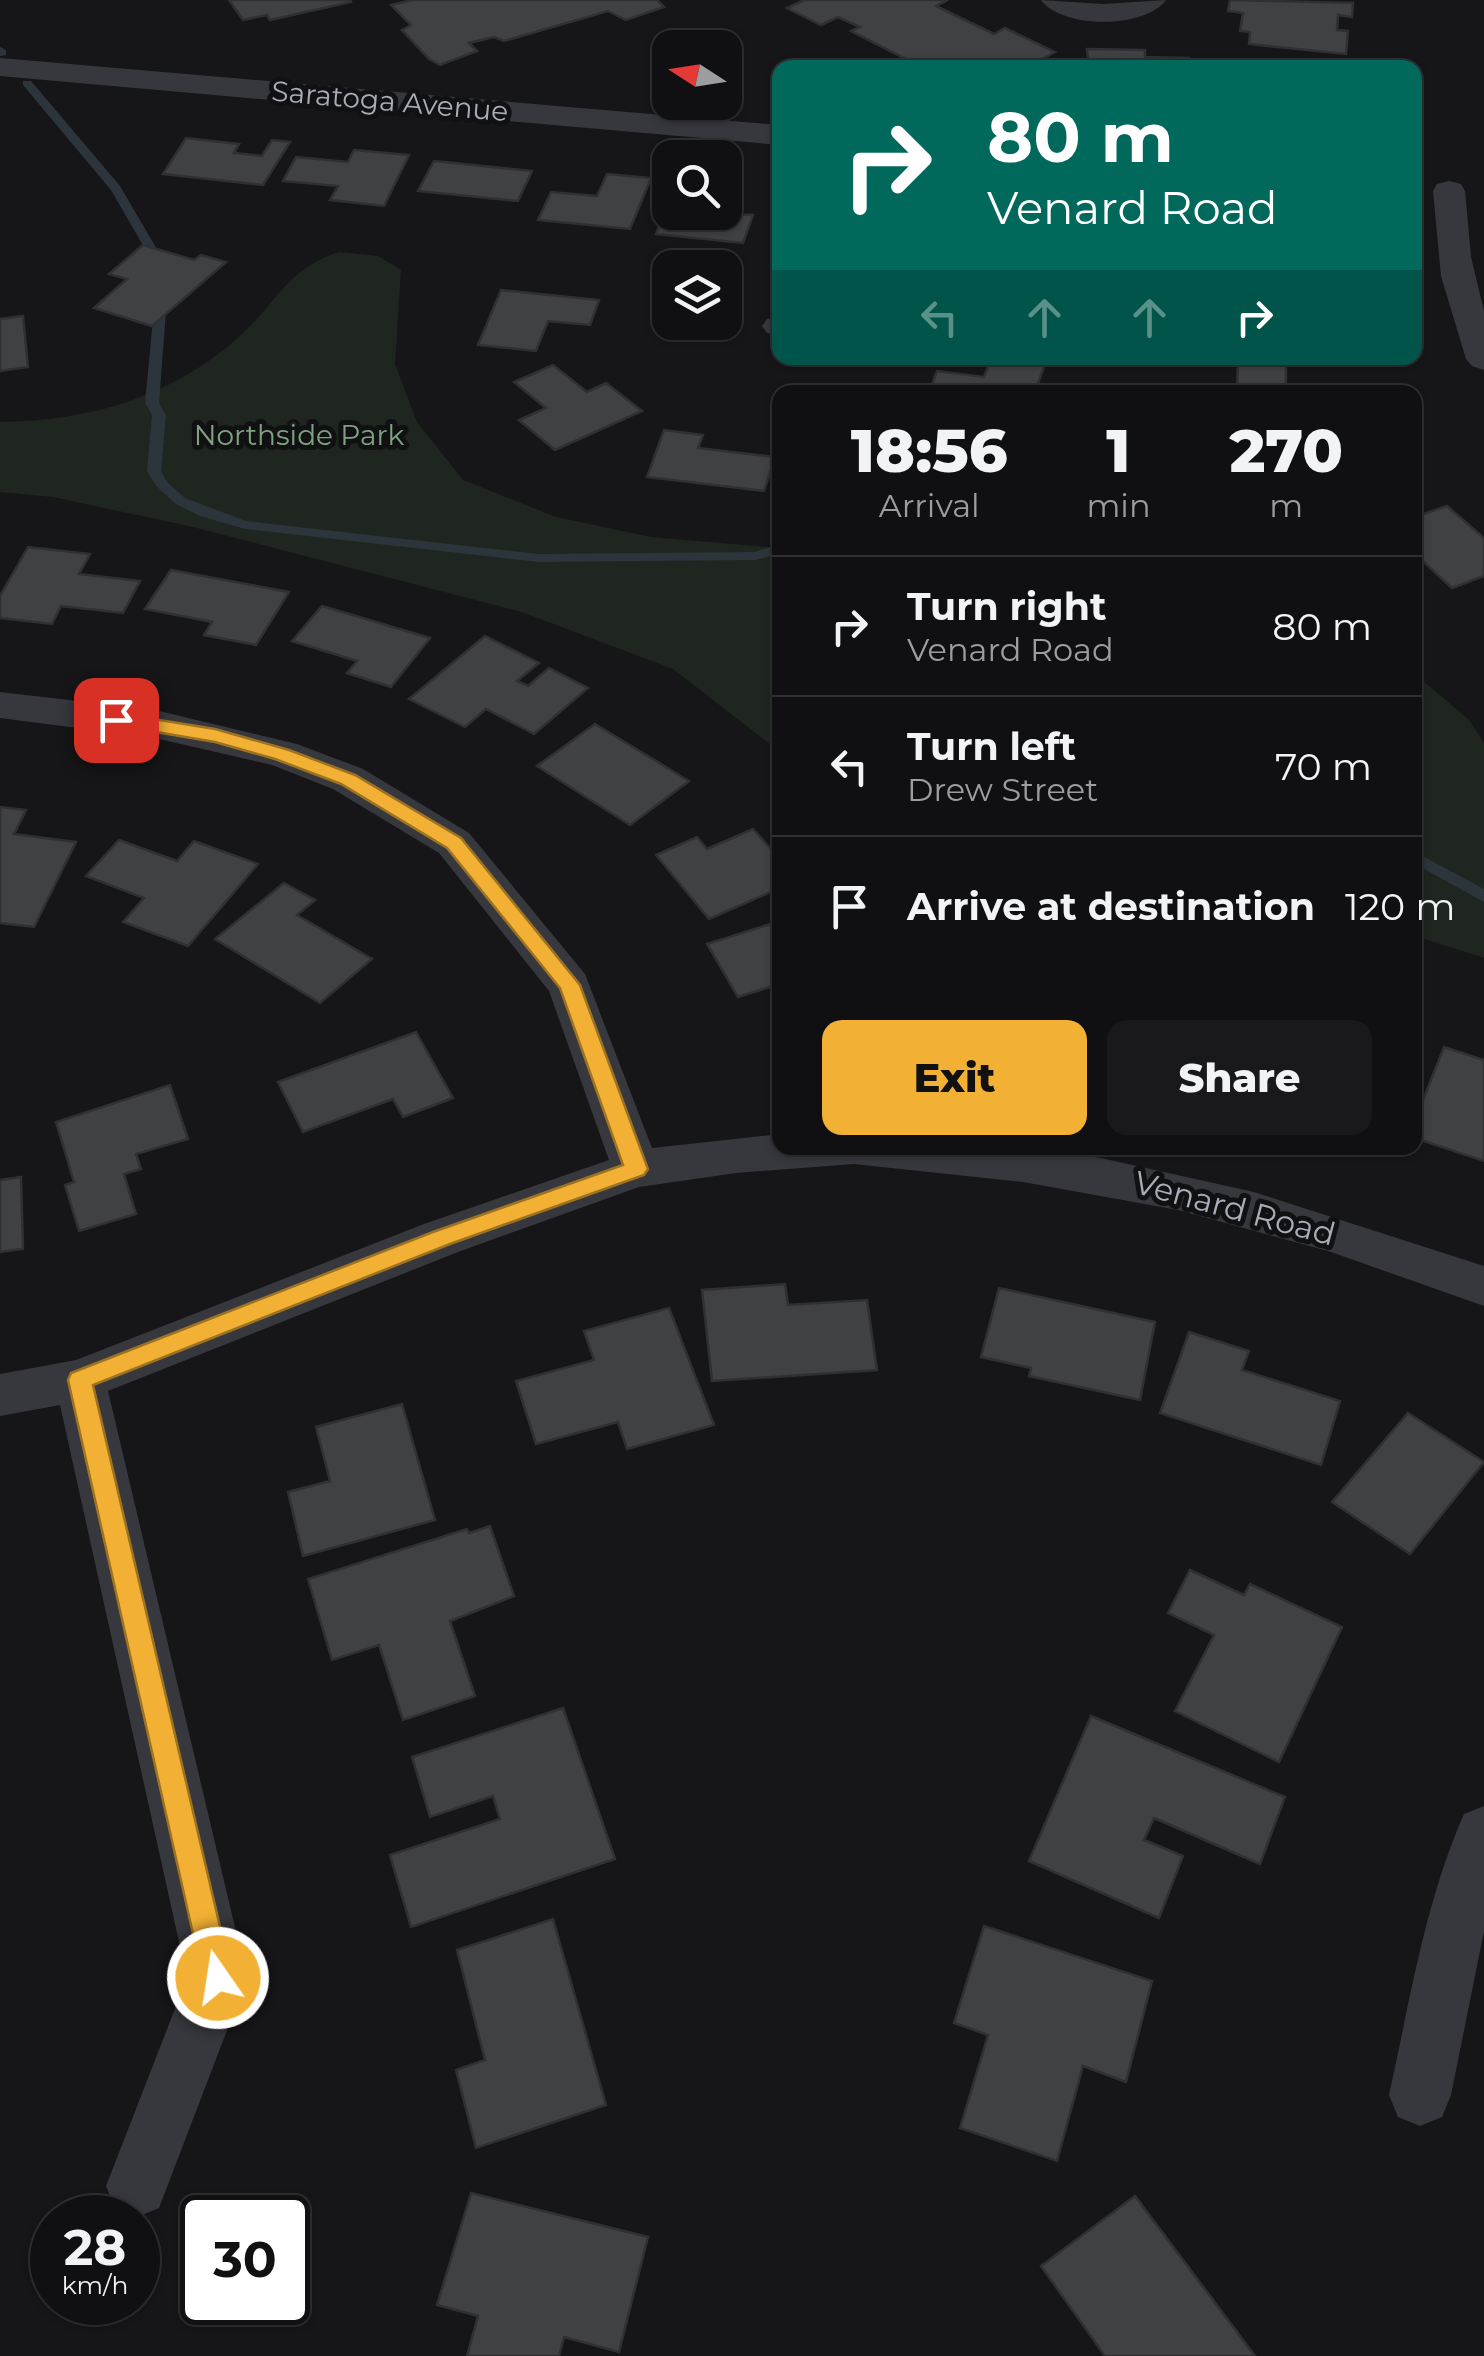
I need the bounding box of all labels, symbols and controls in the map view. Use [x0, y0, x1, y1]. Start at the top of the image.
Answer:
north arrow [652, 30, 742, 120]
map controls [652, 30, 742, 340]
street label: Saratoga Avenue [270, 74, 510, 128]
text: 80 m [987, 94, 1174, 180]
icon: right [822, 100, 952, 230]
button: search [652, 140, 742, 230]
text: Venard Road [987, 180, 1278, 235]
button: layers [652, 250, 742, 340]
icon: left [912, 290, 967, 345]
icon: ahead [1017, 290, 1072, 345]
icon: ahead [1122, 290, 1177, 345]
icon: right [1227, 290, 1282, 345]
text: 18:56 [851, 414, 1008, 487]
text: 1 [1106, 414, 1131, 487]
text: 270 [1229, 414, 1343, 487]
park label: Northside Park [194, 418, 405, 452]
text: Arrival [879, 486, 980, 525]
text: min [1086, 486, 1151, 525]
text: m [1269, 486, 1303, 525]
text: Turn right [907, 583, 1106, 630]
icon: right [822, 599, 877, 654]
text: 80 m [1272, 603, 1372, 650]
text: Venard Road [907, 630, 1114, 669]
pin [74, 678, 159, 763]
icon: arrive [89, 693, 144, 748]
text: Turn left [907, 723, 1076, 770]
icon: left [822, 739, 877, 794]
text: 70 m [1275, 743, 1372, 790]
text: Drew Street [907, 770, 1098, 809]
icon: arrive [822, 879, 877, 934]
text: Arrive at destination [907, 883, 1315, 930]
text: 120 m [1345, 883, 1456, 930]
button: Exit [822, 1020, 1087, 1135]
button: Share [1107, 1020, 1372, 1135]
street label: Venard Road [1130, 1162, 1340, 1254]
position arrow [166, 1926, 270, 2030]
speed limit sign: 30 [180, 2195, 310, 2325]
text: 28 [64, 2217, 126, 2278]
text: km/h [62, 2270, 128, 2300]

